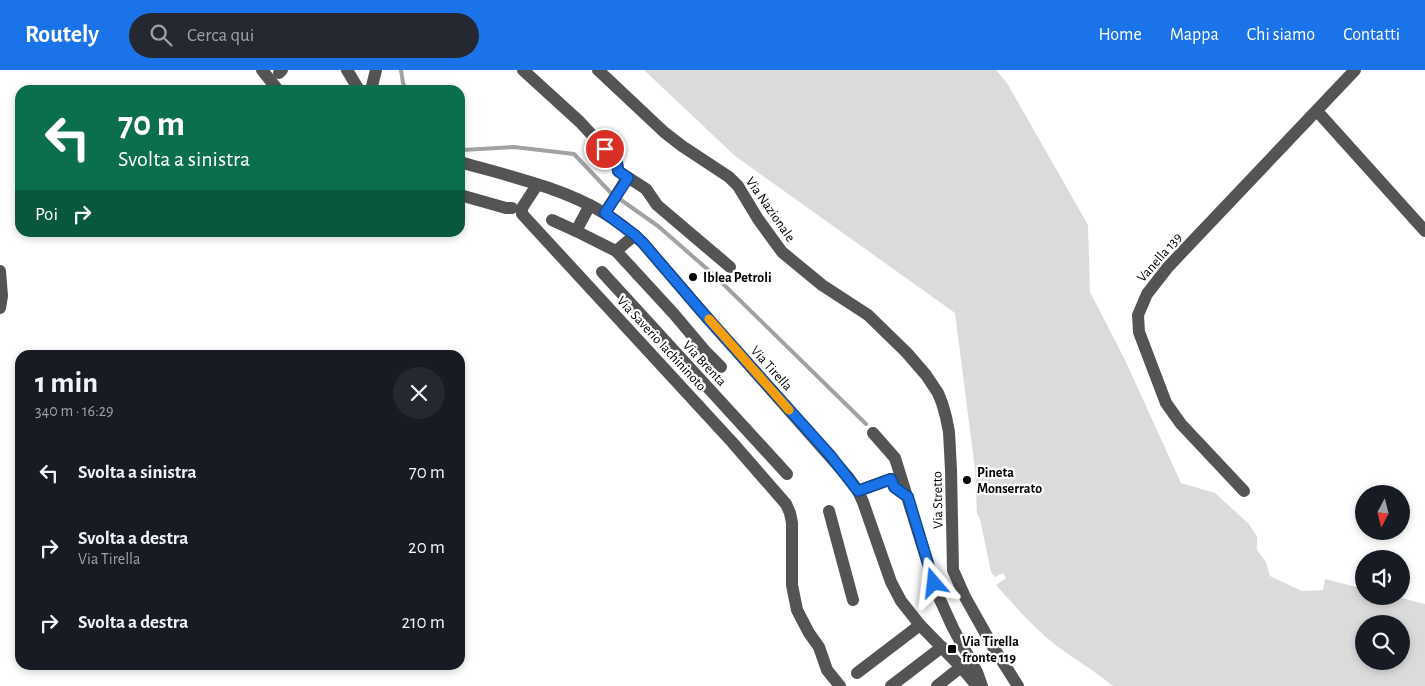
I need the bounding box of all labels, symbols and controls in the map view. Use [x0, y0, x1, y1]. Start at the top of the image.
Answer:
search box [129, 13, 479, 58]
icon: search [147, 21, 175, 49]
text: Routely [25, 23, 99, 47]
text: Cerca qui [187, 26, 254, 45]
text: Home [1098, 26, 1142, 44]
text: Mappa [1170, 26, 1219, 44]
text: Chi siamo [1247, 26, 1315, 44]
text: Contatti [1343, 26, 1400, 44]
icon: left [35, 105, 100, 170]
text: 70 m [118, 107, 185, 142]
pin [584, 128, 626, 170]
icon: arrive [591, 135, 619, 163]
text: Svolta a sinistra [118, 148, 250, 170]
street label: Via Nazionale [743, 175, 798, 244]
icon: right [68, 200, 96, 228]
text: Poi [35, 205, 58, 224]
street label: Vanella 139 [1135, 230, 1185, 285]
marker: Iblea Petroli [687, 271, 699, 283]
place label: Iblea Petroli [703, 271, 772, 285]
street label: Via Saverio Iachininoto [614, 294, 709, 394]
street label: Via Brenta [680, 338, 729, 390]
street label: Via Tirella [748, 344, 795, 394]
button: close [393, 367, 445, 419]
text: 1 min [35, 368, 98, 398]
text: 340 m · 16:29 [35, 403, 114, 419]
icon: left [35, 459, 63, 487]
text: Svolta a sinistra [78, 463, 197, 482]
text: 70 m [409, 463, 445, 482]
place label: Pineta Monserrato [977, 466, 1042, 496]
street label: Via Stretto [930, 471, 946, 529]
marker: Pineta Monserrato [961, 474, 973, 486]
north arrow [1355, 485, 1410, 540]
map controls [1355, 485, 1410, 670]
text: Svolta a destra [78, 529, 188, 548]
icon: right [35, 534, 63, 562]
text: 20 m [408, 538, 445, 557]
button: sound [1355, 550, 1410, 605]
text: Via Tirella [78, 551, 140, 567]
position arrow [907, 556, 959, 608]
icon: right [35, 609, 63, 637]
text: Svolta a destra [78, 613, 188, 632]
text: 210 m [401, 613, 445, 632]
button: search [1355, 615, 1410, 670]
place label: Via Tirella fronte 119 [962, 635, 1019, 665]
marker: Via Tirella fronte 119 [946, 643, 958, 655]

